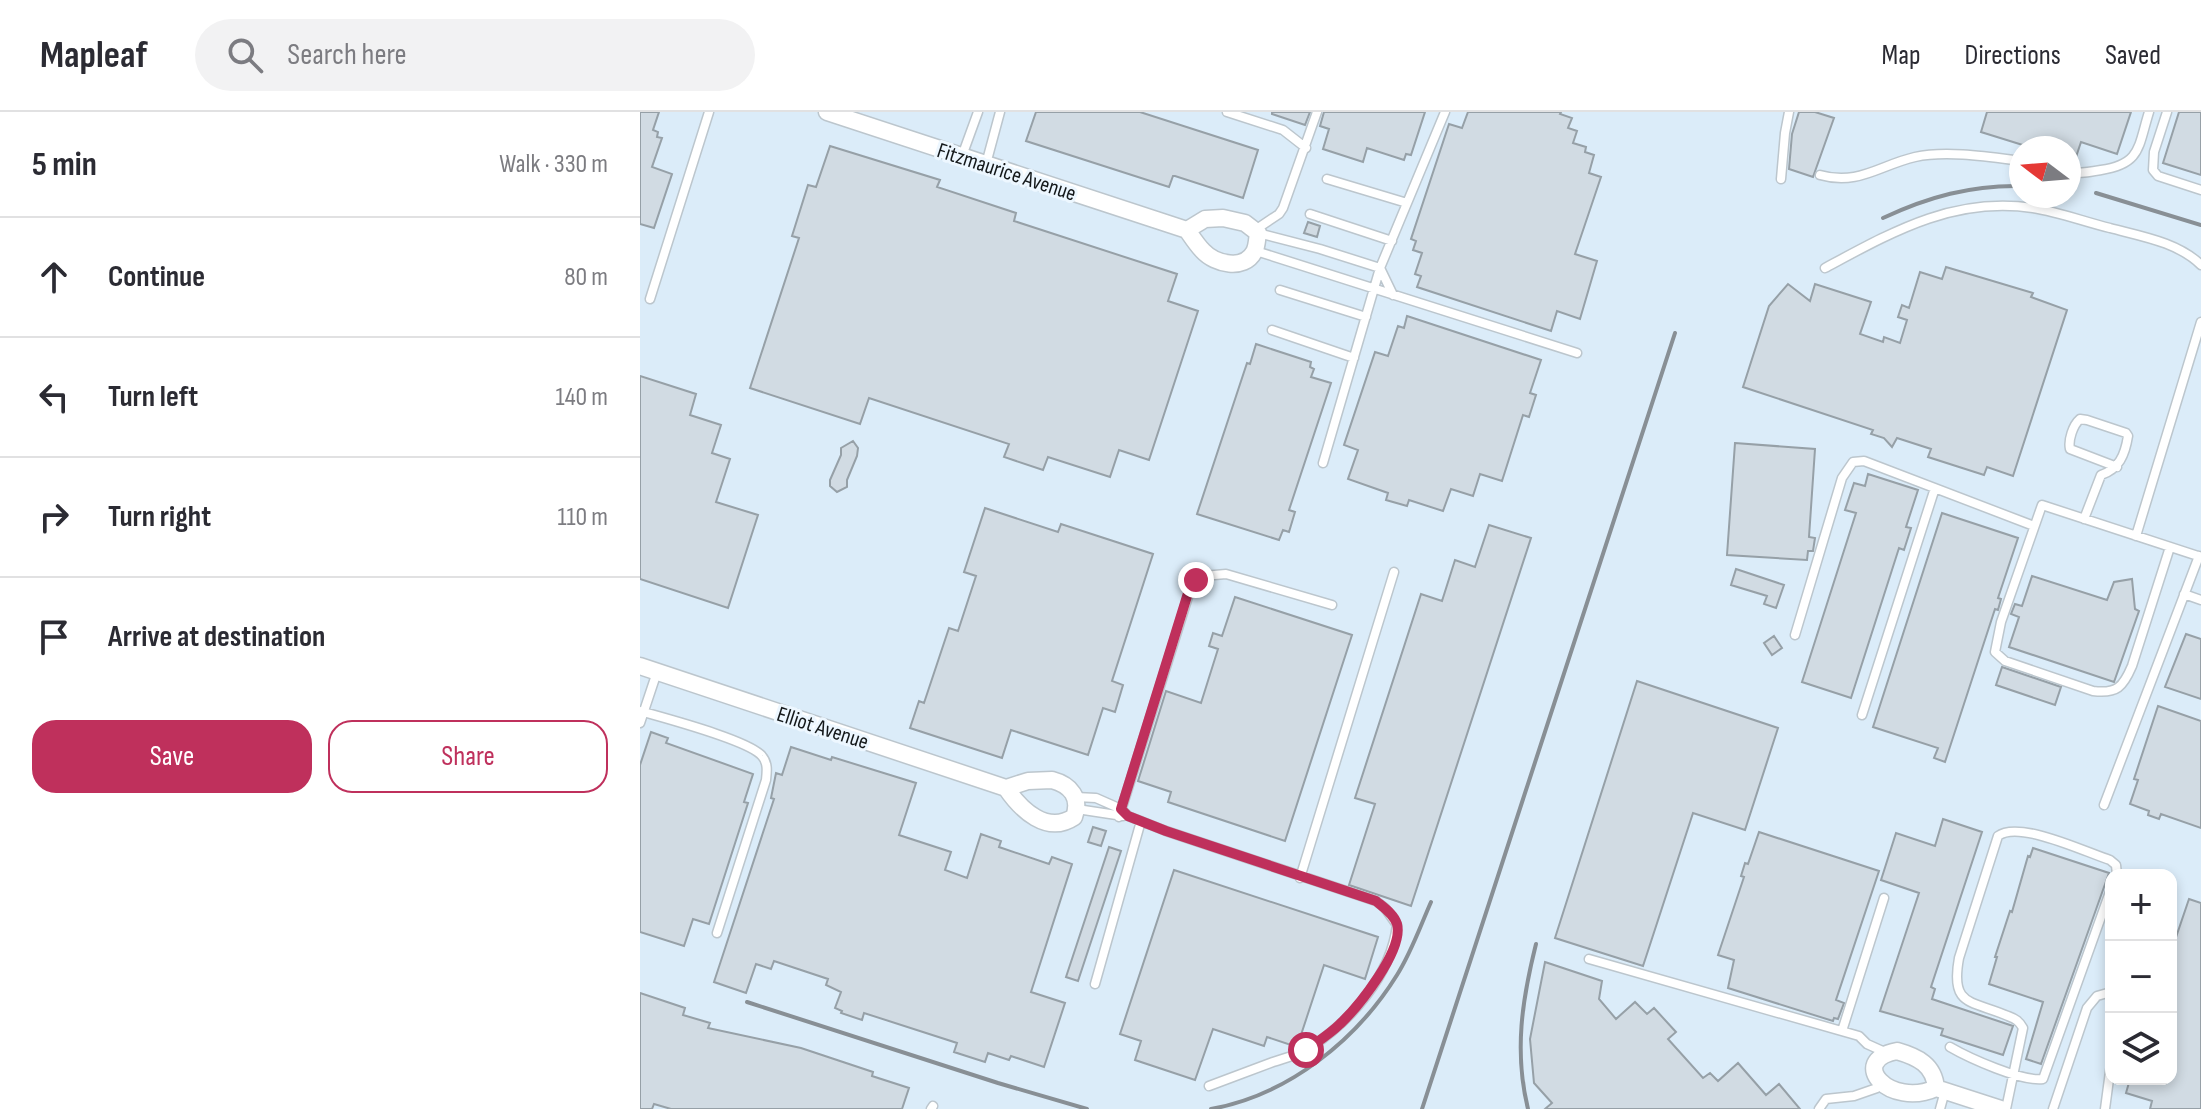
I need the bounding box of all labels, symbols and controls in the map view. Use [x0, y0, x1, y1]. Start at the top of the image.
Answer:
search box [195, 19, 755, 91]
text: Mapleaf [40, 33, 147, 78]
icon: search [223, 33, 267, 77]
text: Search here [287, 37, 407, 73]
text: Map [1882, 39, 1921, 72]
text: Directions [1965, 39, 2061, 72]
text: Saved [2105, 39, 2161, 72]
north arrow [2009, 136, 2081, 208]
street label: Fitzmaurice Avenue [934, 137, 1079, 208]
text: 5 min [32, 144, 97, 185]
text: Walk · 330 m [499, 149, 608, 180]
icon: ahead [32, 255, 76, 299]
text: Continue [108, 259, 205, 295]
text: 80 m [564, 262, 608, 293]
icon: left [32, 375, 76, 419]
text: Turn left [108, 379, 198, 415]
text: 140 m [556, 382, 608, 413]
icon: right [32, 495, 76, 539]
text: Turn right [108, 499, 211, 535]
text: 110 m [557, 502, 608, 533]
route end [1178, 562, 1214, 598]
icon: arrive [32, 615, 76, 659]
text: Arrive at destination [108, 619, 325, 655]
street label: Elliot Avenue [773, 701, 872, 756]
button: Save [32, 720, 312, 793]
button: Share [328, 720, 608, 793]
map controls [2105, 869, 2177, 1085]
button: + [2105, 869, 2177, 941]
button: − [2105, 941, 2177, 1013]
button: layers [2105, 1013, 2177, 1085]
route start [1288, 1032, 1324, 1068]

